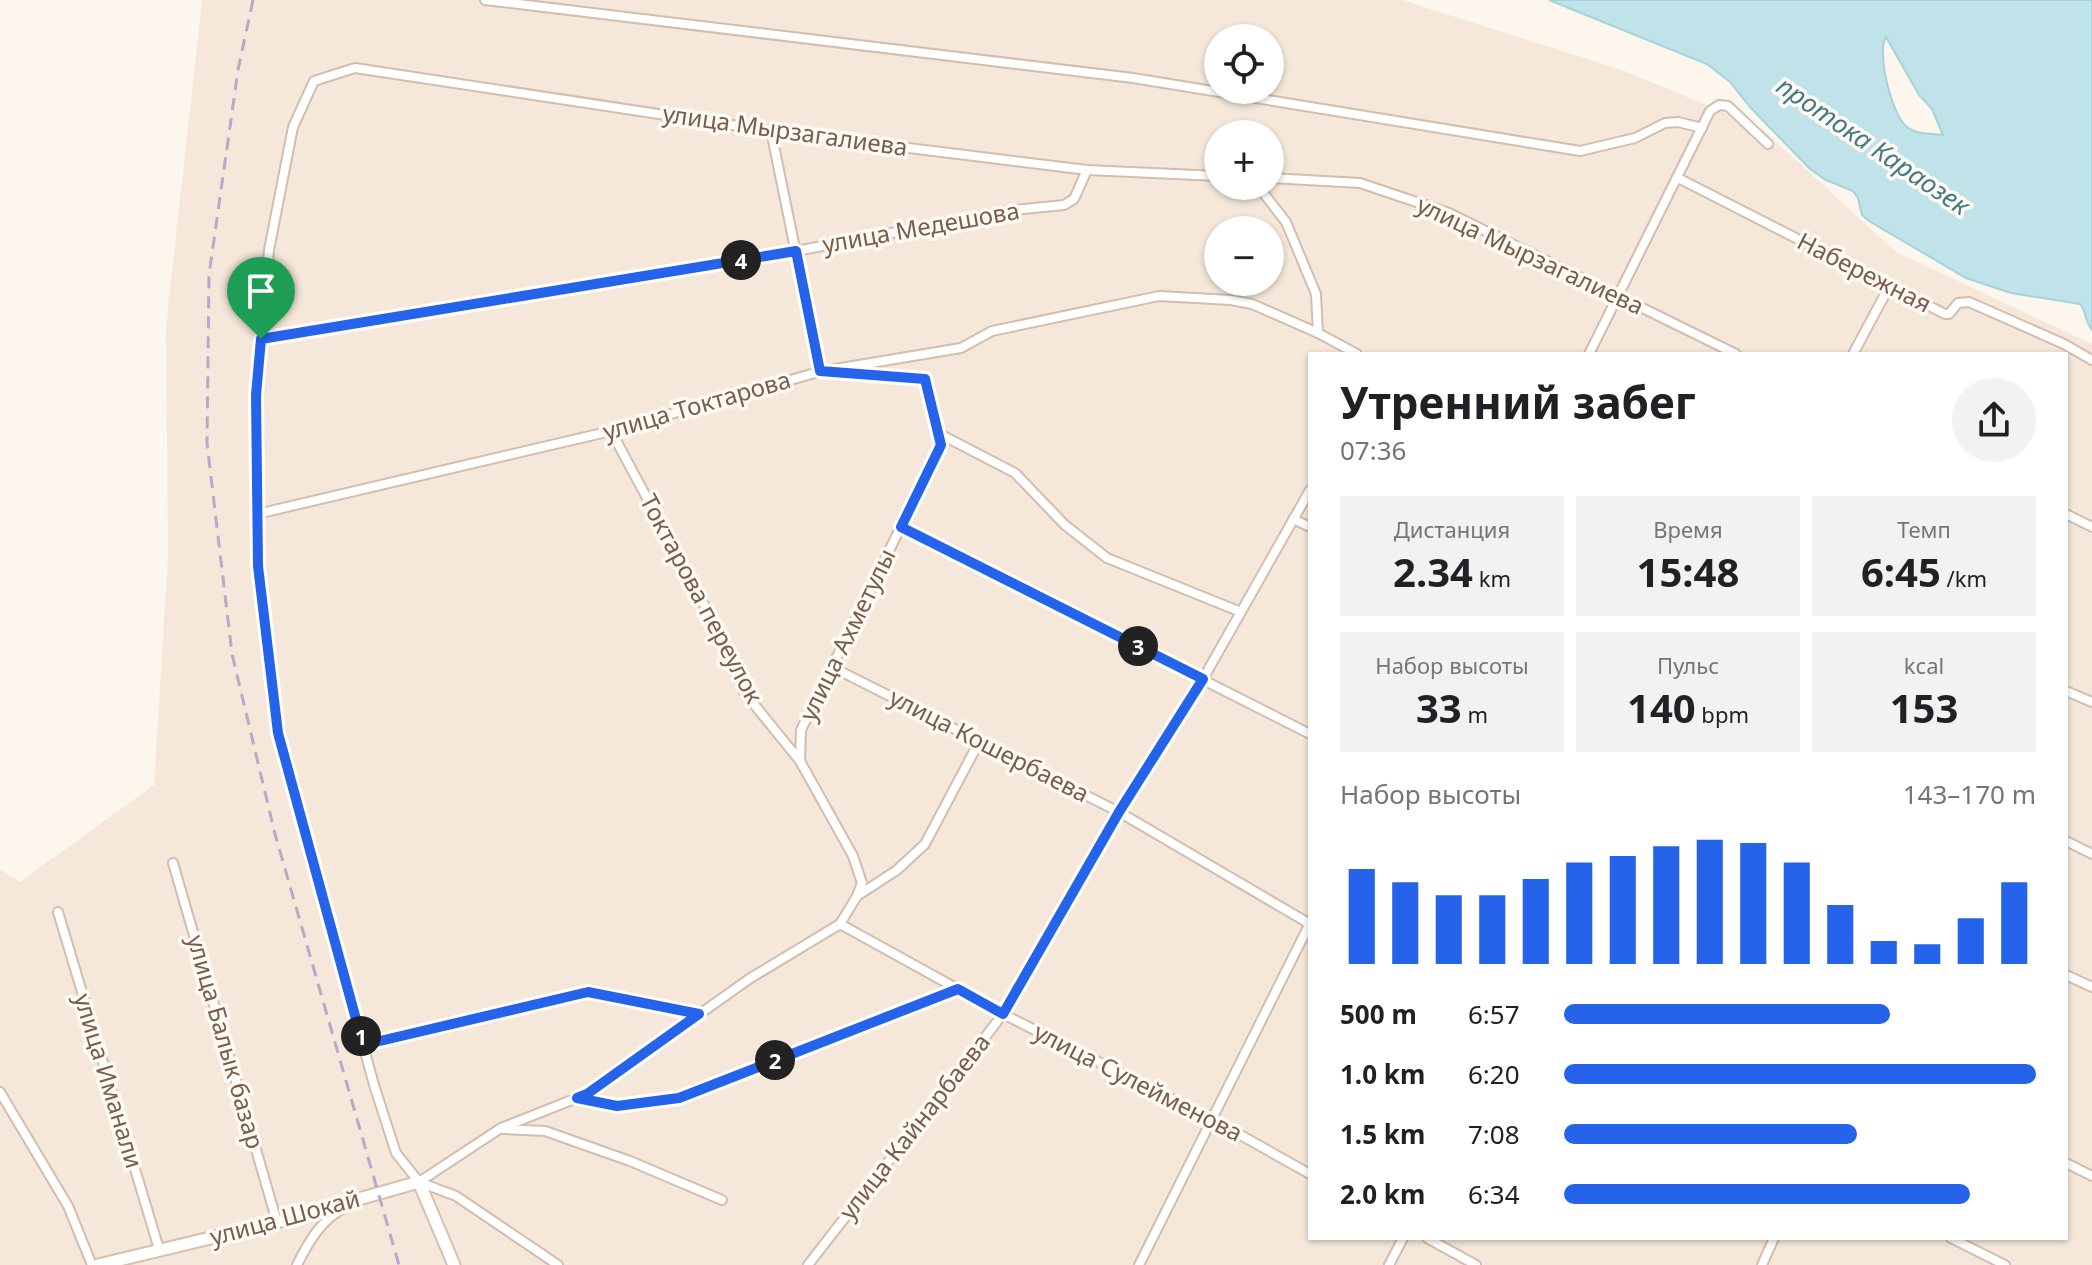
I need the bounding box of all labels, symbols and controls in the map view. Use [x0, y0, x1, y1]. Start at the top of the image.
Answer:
map controls [1204, 24, 1284, 296]
button: locate [1204, 24, 1284, 104]
water label: протока Караозек [1770, 67, 1979, 224]
street label: улица Мырзагалиева [661, 96, 910, 163]
button: + [1204, 120, 1284, 200]
street label: улица Мырзагалиева [1412, 188, 1649, 322]
street label: улица Медешова [820, 193, 1022, 260]
button: − [1204, 216, 1284, 296]
street label: Набережная [1792, 224, 1937, 320]
pin: 4 [721, 240, 761, 280]
text: 4 [735, 245, 747, 275]
pin [227, 257, 295, 339]
icon: arrive [239, 269, 283, 313]
street label: улица Токтарова [599, 362, 794, 447]
text: Утренний забег [1340, 372, 1696, 432]
button: share [1952, 378, 2036, 462]
text: 07:36 [1340, 432, 1406, 468]
street label: Токтарова переулок [633, 488, 772, 709]
text: Дистанция [1394, 514, 1510, 544]
text: Время [1653, 514, 1723, 544]
text: Темп [1897, 514, 1951, 544]
street label: улица Ахметулы [791, 543, 903, 726]
text: 2.34 [1393, 544, 1473, 599]
text: 15:48 [1637, 544, 1739, 599]
text: 6:45 [1861, 544, 1941, 599]
text: km [1473, 563, 1511, 593]
text: /km [1941, 563, 1987, 593]
pin: 3 [1118, 626, 1158, 666]
text: 3 [1132, 631, 1144, 661]
text: Набор высоты [1375, 650, 1529, 680]
text: Пульс [1657, 650, 1719, 680]
text: kcal [1904, 650, 1944, 680]
street label: улица Кошербаева [884, 680, 1095, 809]
text: 33 [1416, 680, 1462, 735]
text: 140 [1627, 680, 1696, 735]
text: 153 [1890, 680, 1958, 735]
text: m [1462, 699, 1488, 729]
text: bpm [1696, 699, 1749, 729]
text: Набор высоты [1340, 776, 1521, 812]
text: 143–170 m [1903, 776, 2036, 812]
street label: улица Балык базар [180, 931, 273, 1152]
street label: улица Иманали [67, 989, 152, 1172]
text: 500 m [1340, 996, 1417, 1032]
text: 6:57 [1468, 996, 1520, 1032]
street label: улица Сулейменова [1029, 1015, 1249, 1149]
pin: 1 [341, 1016, 381, 1056]
text: 1 [355, 1021, 367, 1051]
street label: улица Кайнарбаева [831, 1026, 997, 1226]
pin: 2 [755, 1040, 795, 1080]
text: 2 [769, 1045, 781, 1075]
text: 1.0 km [1340, 1056, 1425, 1092]
text: 6:20 [1468, 1056, 1520, 1092]
text: 1.5 km [1340, 1116, 1425, 1152]
text: 7:08 [1468, 1116, 1520, 1152]
text: 2.0 km [1340, 1176, 1425, 1212]
text: 6:34 [1468, 1176, 1520, 1212]
street label: улица Шокай [206, 1181, 363, 1252]

